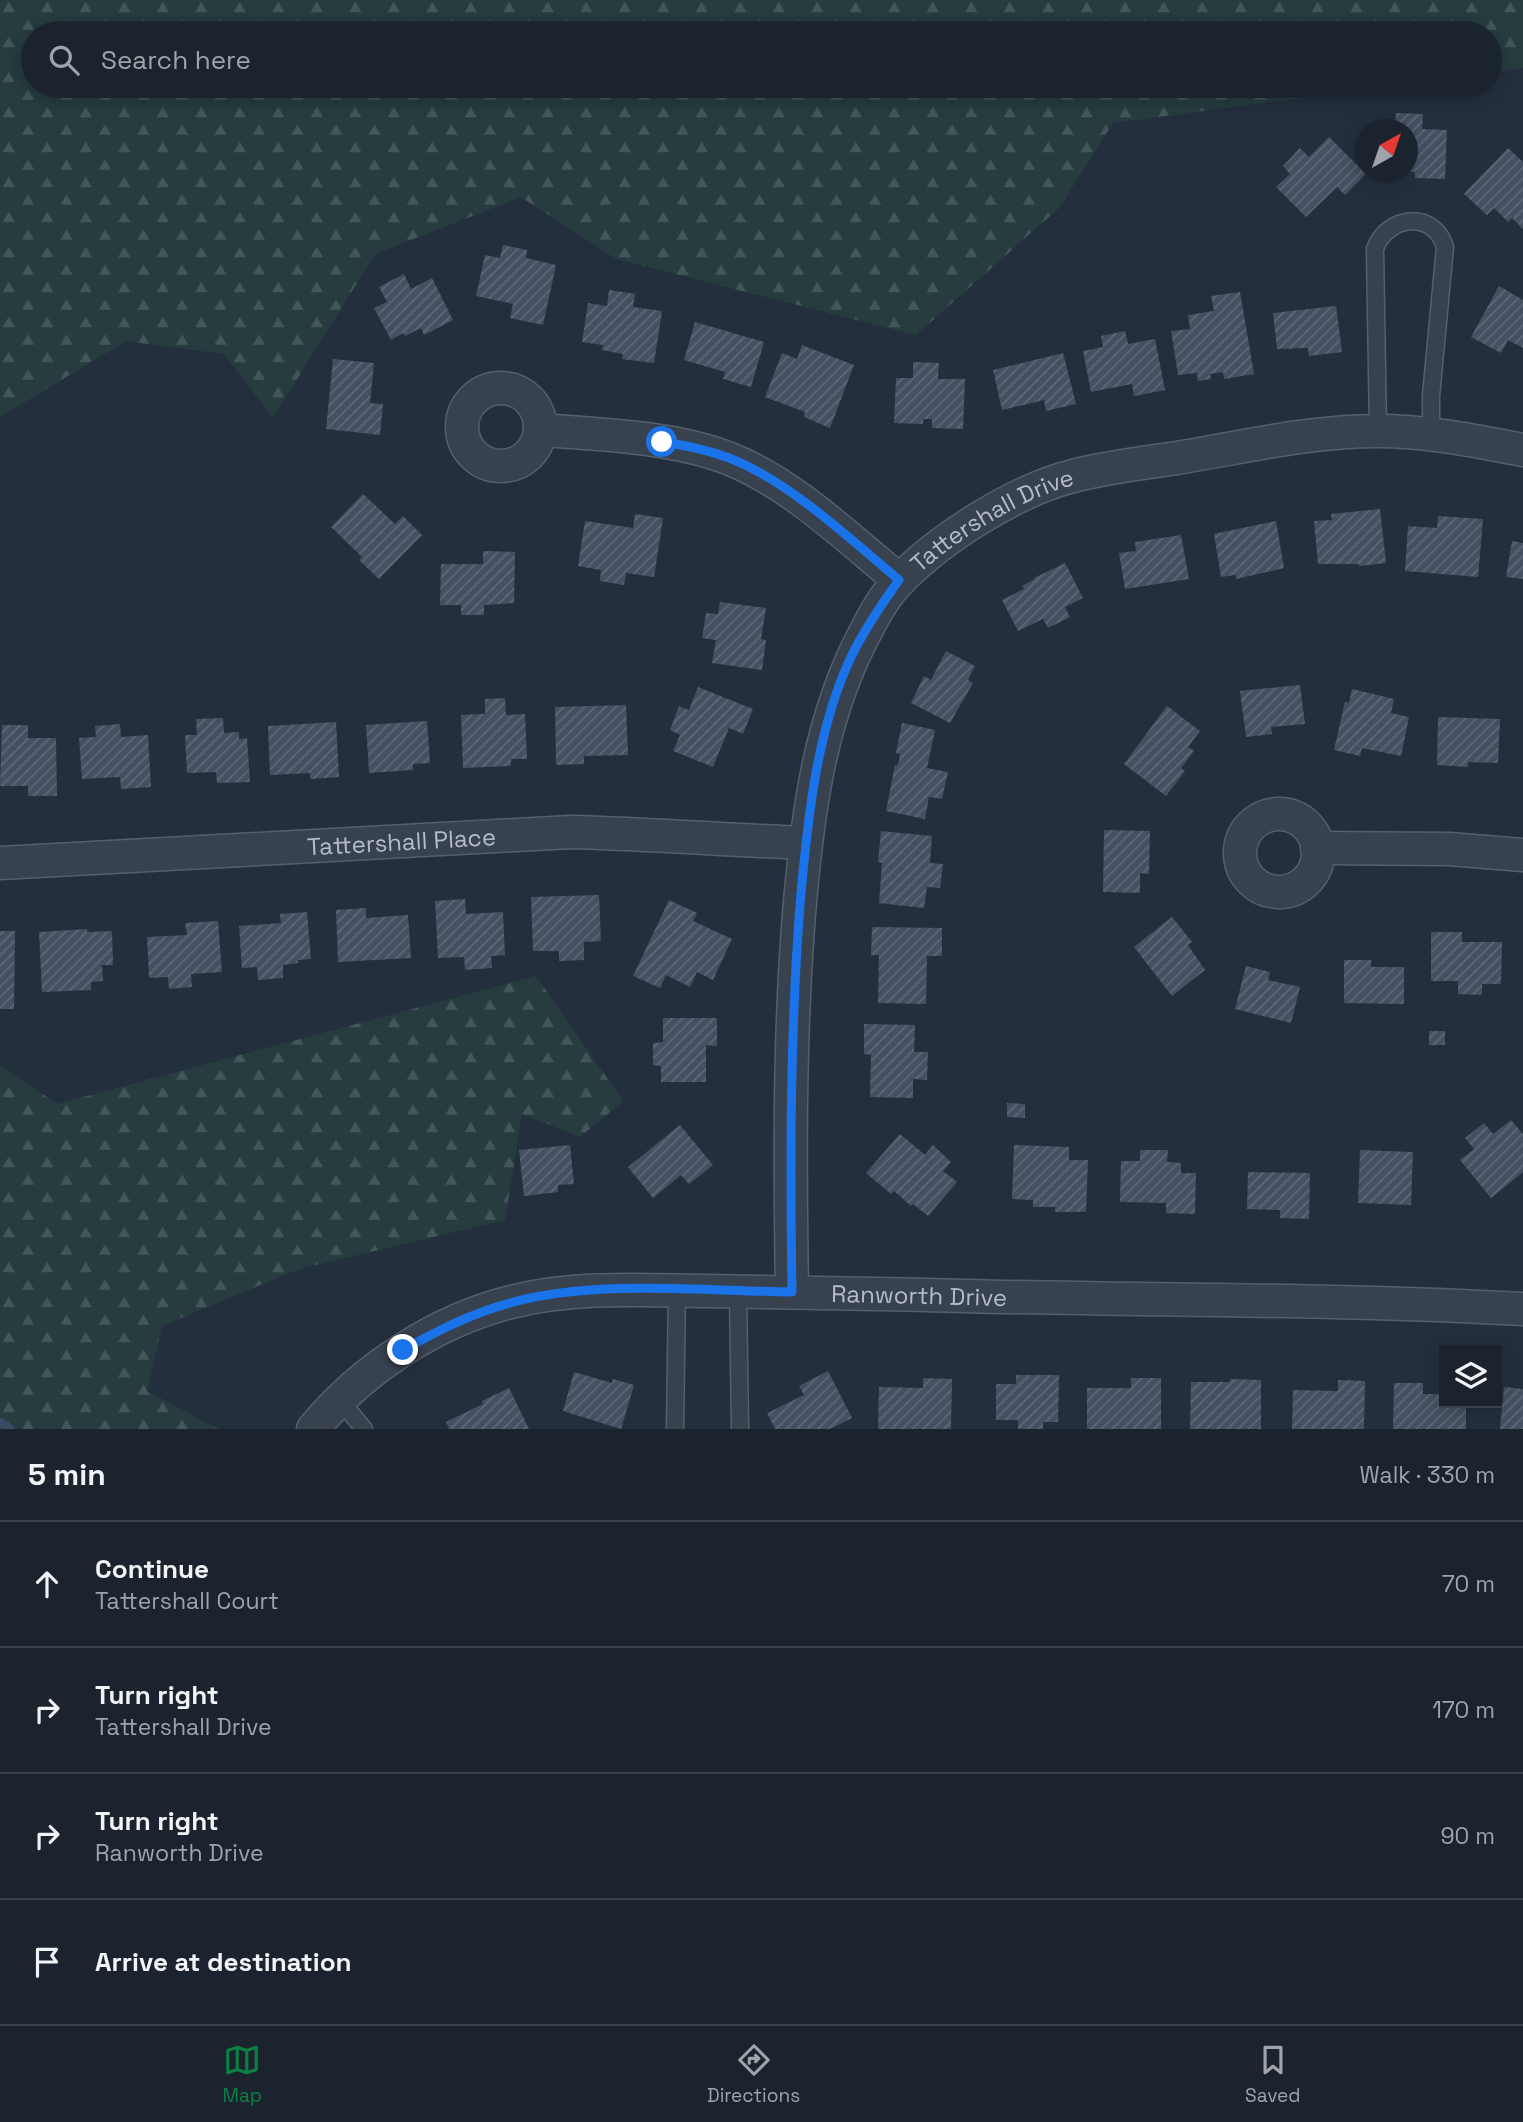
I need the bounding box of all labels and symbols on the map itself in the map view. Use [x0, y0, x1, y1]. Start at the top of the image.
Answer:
north arrow [1355, 119, 1418, 182]
route start [646, 426, 677, 457]
street label: Tattershall Drive [903, 461, 1077, 578]
street label: Tattershall Place [306, 821, 497, 862]
street label: Ranworth Drive [831, 1277, 1007, 1313]
route end [387, 1334, 418, 1365]

